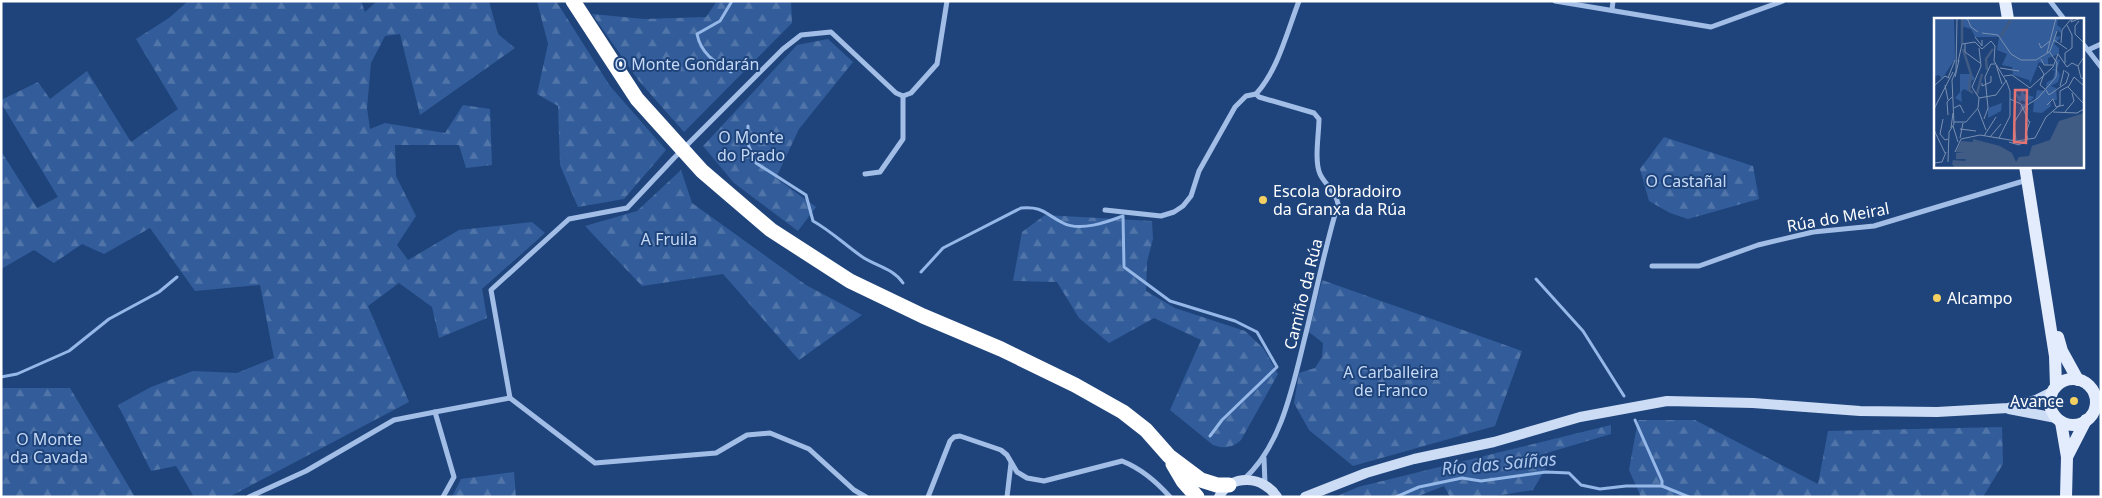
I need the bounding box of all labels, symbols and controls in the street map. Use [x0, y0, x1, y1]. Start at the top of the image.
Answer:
inset map [1934, 18, 2084, 168]
park label: O Monte Gondarán [615, 53, 759, 75]
park label: O Monte do Prado [717, 126, 785, 166]
park label: O Castañal [1645, 170, 1727, 192]
place label: Escola Obradoiro da Granxa da Rúa [1273, 180, 1406, 220]
marker: Escola Obradoiro da Granxa da Rúa [1257, 194, 1269, 206]
street label: Rúa do Meiral [1785, 197, 1891, 237]
park label: A Fruila [641, 228, 697, 250]
street label: Camiño da Rúa [1279, 236, 1327, 352]
place label: Alcampo [1947, 287, 2013, 309]
marker: Alcampo [1931, 292, 1943, 304]
park label: A Carballeira de Franco [1343, 361, 1439, 401]
place label: Avance [2010, 390, 2064, 412]
marker: Avance [2068, 395, 2080, 407]
park label: O Monte da Cavada [10, 428, 88, 468]
water label: Río das Saíñas [1440, 446, 1558, 480]

